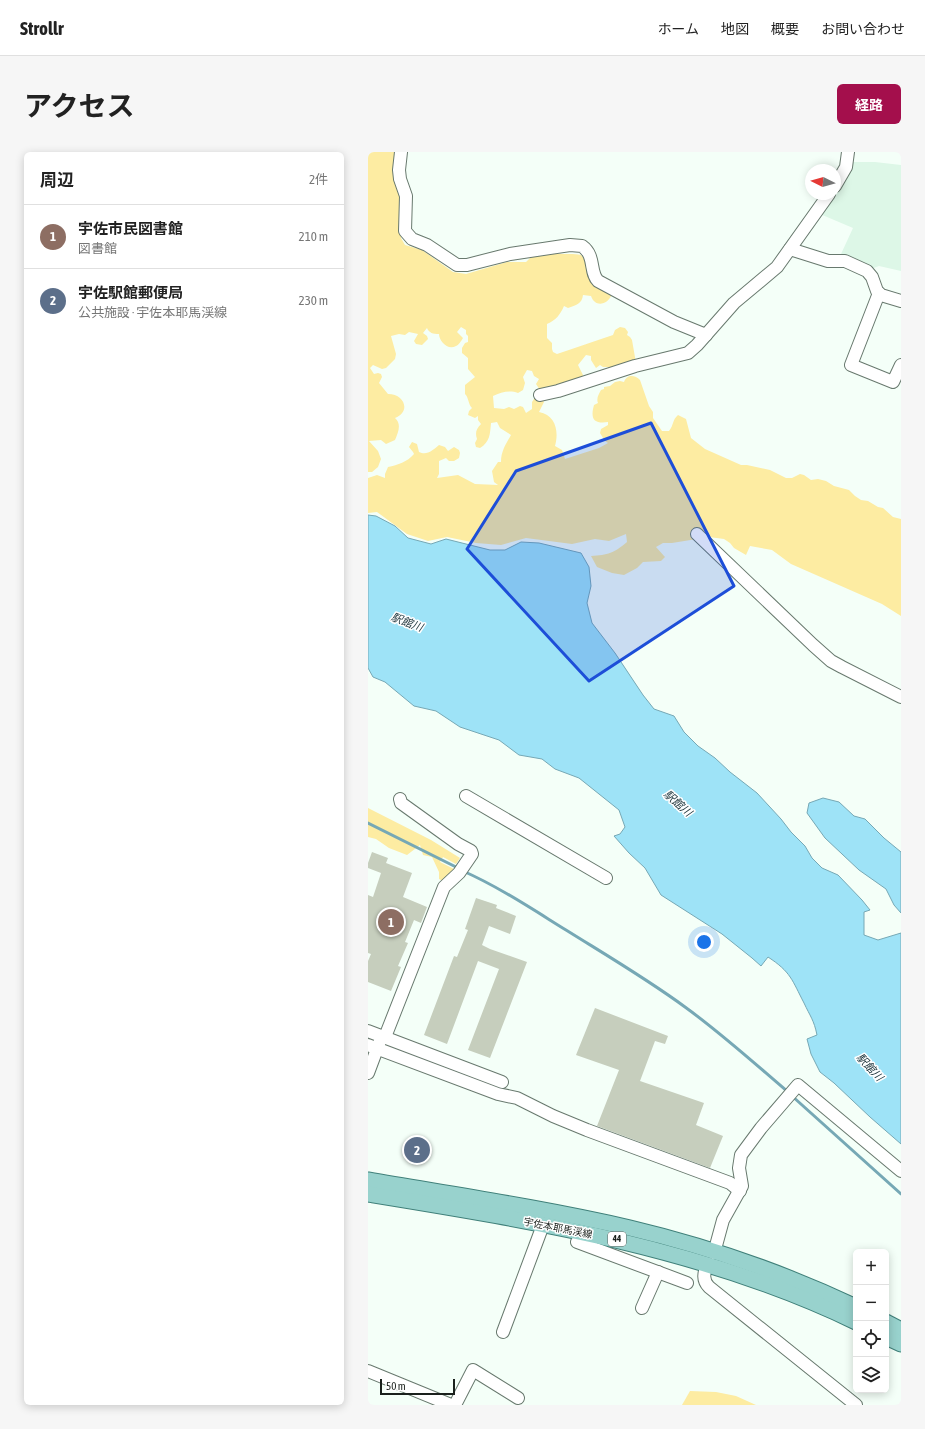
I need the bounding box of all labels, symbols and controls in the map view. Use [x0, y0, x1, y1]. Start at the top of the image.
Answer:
text: Strollr [20, 17, 64, 39]
text: ホーム [657, 21, 699, 37]
text: 地図 [721, 21, 749, 37]
text: 概要 [771, 21, 799, 37]
text: お問い合わせ [821, 21, 905, 37]
button: 経路 [837, 84, 901, 124]
text: アクセス [24, 90, 135, 122]
north arrow [805, 164, 841, 200]
text: 周辺 [40, 170, 74, 190]
text: 2件 [309, 172, 328, 187]
text: 宇佐市民図書館 [78, 220, 183, 237]
text: 1 [50, 229, 56, 244]
text: 210 m [299, 229, 328, 244]
text: 図書館 [78, 241, 117, 256]
text: 宇佐駅館郵便局 [78, 284, 183, 301]
text: 2 [50, 293, 56, 308]
text: 230 m [299, 293, 328, 308]
text: 公共施設 · 宇佐本耶馬渓線 [78, 305, 227, 320]
water label: 駅館川 [389, 611, 425, 634]
water label: 駅館川 [662, 788, 695, 819]
pin: 1 [378, 907, 404, 937]
your location [694, 932, 714, 952]
water label: 駅館川 [854, 1051, 886, 1084]
pin: 2 [404, 1135, 430, 1165]
street label: 宇佐本耶馬渓線 [523, 1216, 593, 1240]
road number: 44 [608, 1232, 626, 1246]
map controls [853, 1249, 889, 1393]
button: + [853, 1249, 889, 1285]
button: − [853, 1285, 889, 1321]
button: locate [853, 1321, 889, 1357]
button: layers [853, 1357, 889, 1393]
scale bar [380, 1377, 455, 1396]
text: 50 m [386, 1380, 406, 1392]

